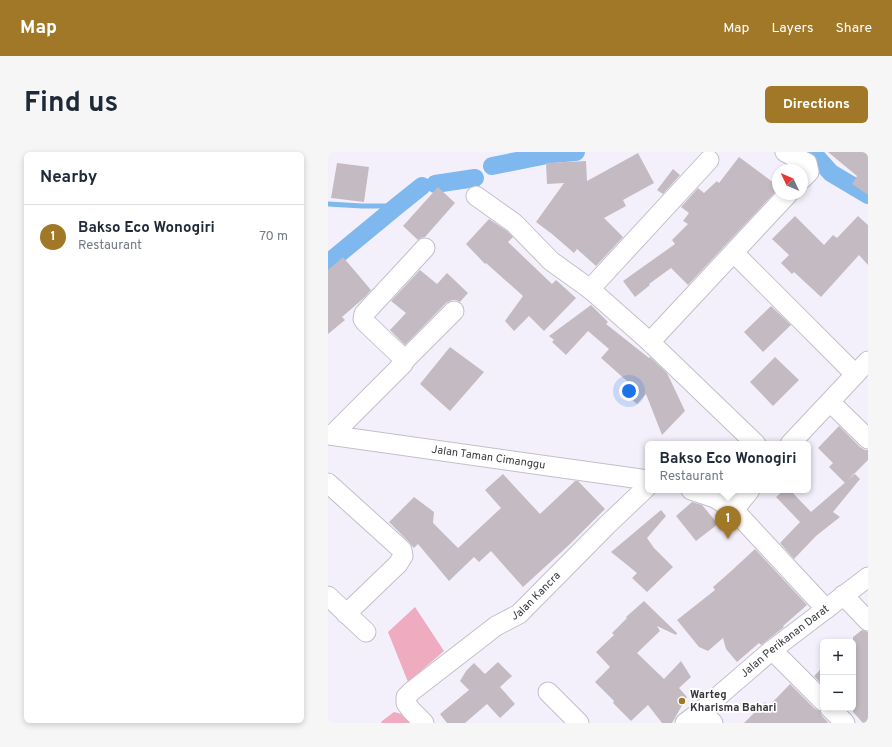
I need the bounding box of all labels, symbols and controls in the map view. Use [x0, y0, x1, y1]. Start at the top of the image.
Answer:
text: Map [20, 16, 57, 40]
text: Map [723, 20, 749, 37]
text: Layers [771, 20, 813, 37]
text: Share [835, 20, 872, 37]
text: Find us [24, 86, 118, 122]
button: Directions [765, 86, 868, 123]
north arrow [772, 164, 808, 200]
text: Nearby [40, 167, 97, 189]
text: Bakso Eco Wonogiri [78, 219, 215, 238]
text: 1 [50, 229, 56, 245]
text: 70 m [259, 229, 288, 245]
text: Restaurant [78, 238, 142, 254]
your location [619, 381, 639, 401]
popup [645, 441, 811, 493]
street label: Jalan Taman Cimanggu [431, 443, 546, 472]
text: Bakso Eco Wonogiri [660, 450, 796, 469]
text: Restaurant [660, 469, 724, 485]
pin: 1 [715, 506, 741, 539]
street label: Jalan Kancra [509, 569, 564, 624]
street label: Jalan Perikanan Darat [738, 602, 832, 681]
map controls [820, 639, 856, 711]
button: + [820, 639, 856, 675]
button: − [820, 675, 856, 711]
place label: Warteg Kharisma Bahari [690, 688, 776, 715]
marker: Warteg Kharisma Bahari [677, 696, 687, 706]

